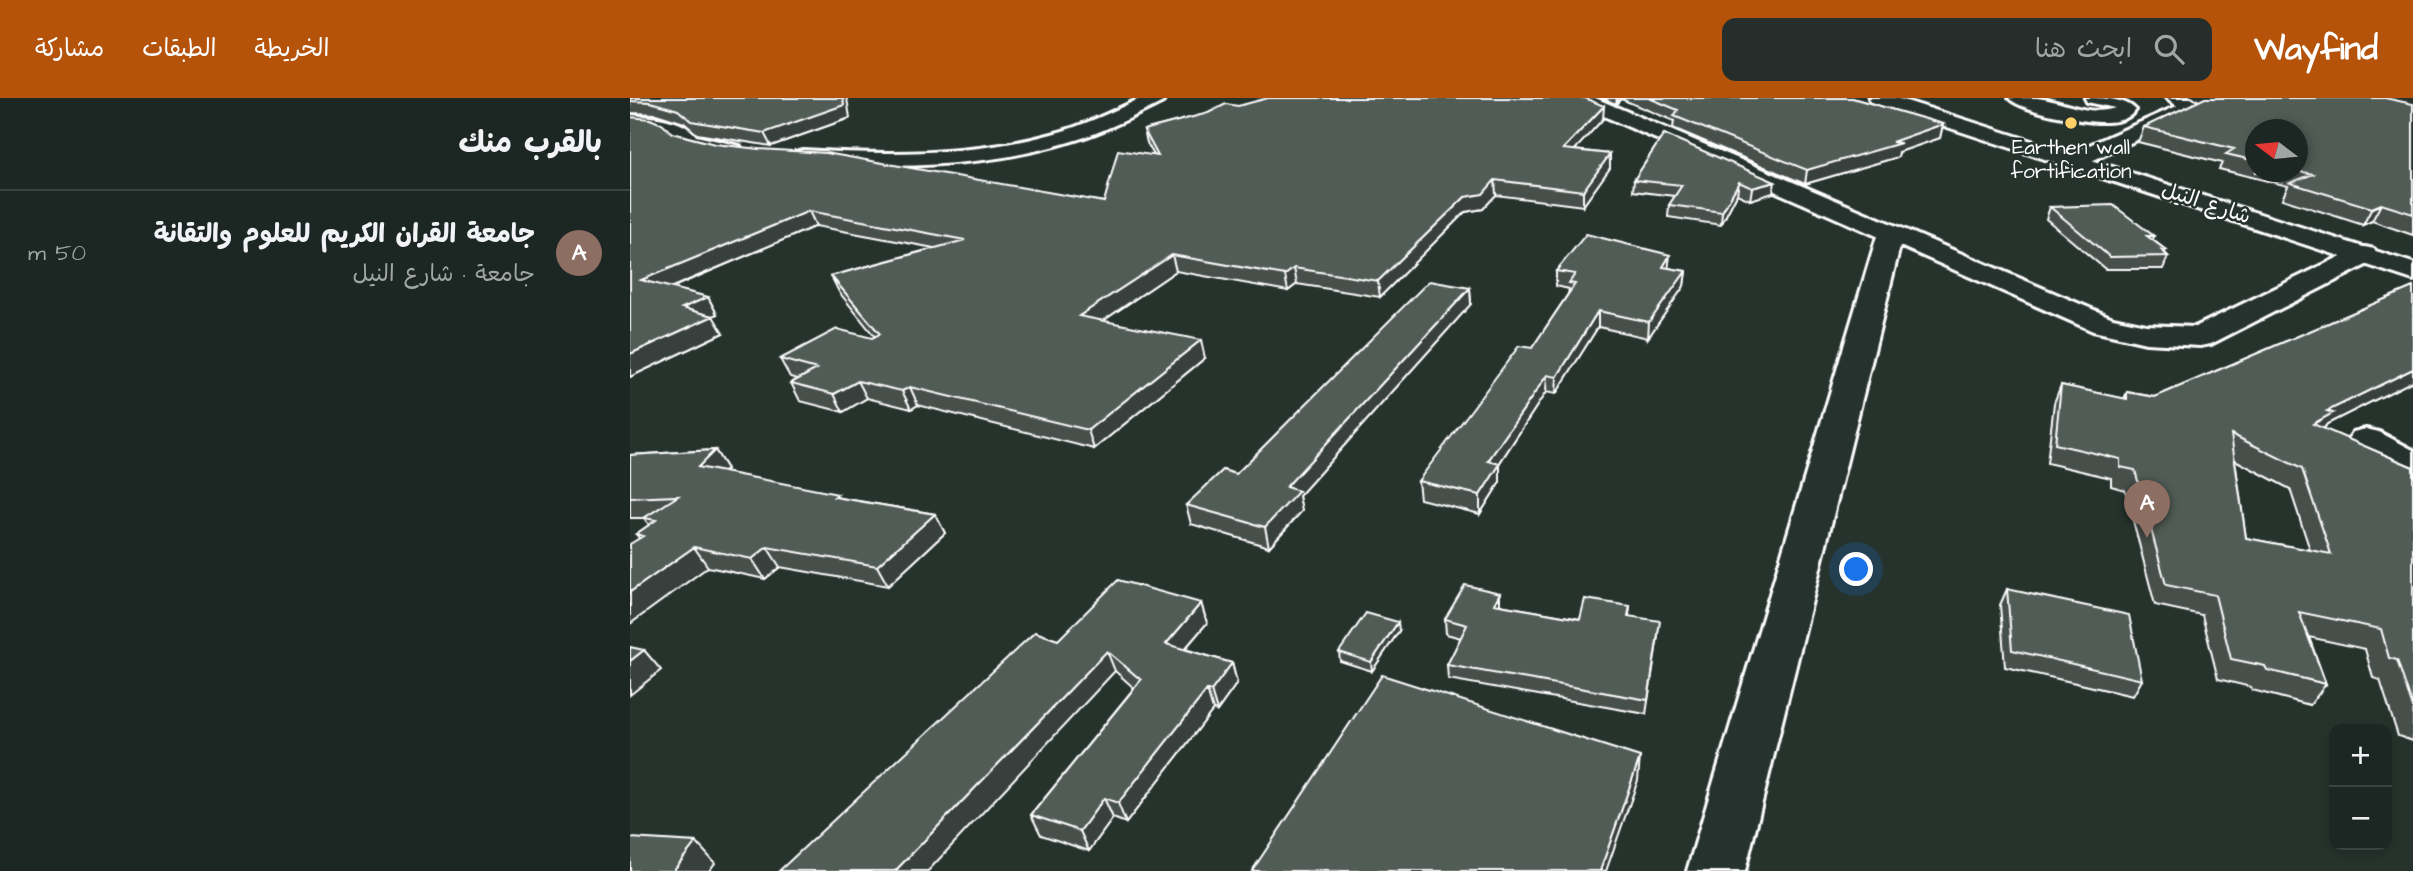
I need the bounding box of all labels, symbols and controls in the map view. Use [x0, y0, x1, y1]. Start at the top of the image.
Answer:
search box [1722, 18, 2212, 81]
text: Wayfind [2254, 26, 2378, 72]
icon: search [2150, 30, 2188, 68]
text: ابحث هنا [2035, 31, 2132, 67]
text: مشاركة [35, 32, 104, 66]
text: الطبقات [142, 32, 217, 66]
text: الخريطة [255, 32, 329, 66]
marker: Earthen wall fortification [2063, 115, 2079, 131]
north arrow [2245, 119, 2308, 182]
text: بالقرب منك [458, 122, 602, 164]
place label: Earthen wall fortification [2010, 133, 2132, 186]
street label: شارع النيل [2158, 175, 2254, 231]
text: جامعة القران الكريم للعلوم والتقانة [154, 216, 535, 252]
text: 50 m [28, 237, 86, 269]
text: A [572, 237, 586, 269]
text: جامعة · شارع النيل [353, 258, 535, 290]
pin: A [2124, 480, 2170, 538]
your location [1839, 552, 1873, 586]
map controls [2329, 724, 2392, 850]
button: + [2329, 724, 2392, 787]
button: − [2329, 787, 2392, 850]

